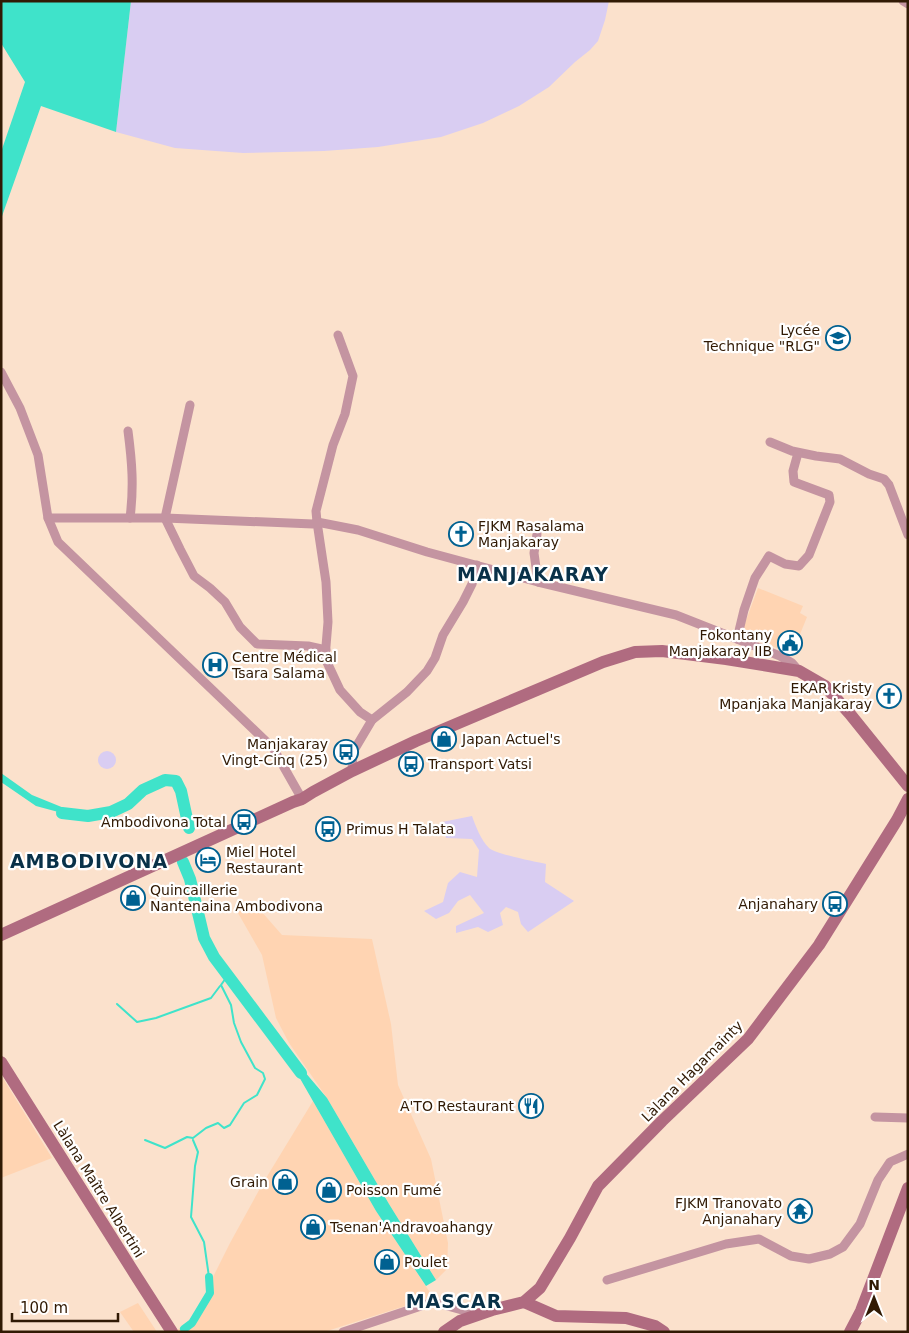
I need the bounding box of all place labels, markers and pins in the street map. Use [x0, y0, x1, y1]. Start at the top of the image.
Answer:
place label: Lycée Technique "RLG" [703, 322, 820, 354]
school or university icon: Lycée Technique "RLG" [825, 325, 851, 351]
place label: FJKM Rasalama Manjakaray [478, 518, 584, 550]
church icon: FJKM Rasalama Manjakaray [448, 521, 474, 547]
place label: Fokontany Manjakaray IIB [669, 627, 772, 659]
public building icon: Fokontany Manjakaray IIB [777, 630, 803, 656]
place label: Centre Médical Tsara Salama [231, 649, 337, 681]
hospital icon: Centre Médical Tsara Salama [202, 652, 228, 678]
place label: EKAR Kristy Mpanjaka Manjakaray [719, 680, 872, 712]
church icon: EKAR Kristy Mpanjaka Manjakaray [876, 683, 902, 709]
shop icon: Japan Actuel's [431, 726, 457, 752]
place label: Japan Actuel's [461, 731, 561, 747]
place label: Manjakaray Vingt-Cinq (25) [222, 736, 328, 768]
bus stop icon: Manjakaray Vingt-Cinq (25) [333, 739, 359, 765]
bus stop icon: Transport Vatsi [398, 751, 424, 777]
place label: Transport Vatsi [427, 756, 532, 772]
bus stop icon: Ambodivona Total [231, 809, 257, 835]
place label: Ambodivona Total [101, 814, 226, 830]
bus stop icon: Primus H Talata [315, 816, 341, 842]
place label: Primus H Talata [346, 821, 454, 837]
place label: Miel Hotel Restaurant [226, 844, 303, 876]
hotel icon: Miel Hotel Restaurant [195, 847, 221, 873]
place label: Quincaillerie Nantenaina Ambodivona [150, 882, 323, 914]
shop icon: Quincaillerie Nantenaina Ambodivona [120, 885, 146, 911]
bus stop icon: Anjanahary [822, 891, 848, 917]
place label: Anjanahary [738, 896, 818, 912]
restaurant icon: A'TO Restaurant [518, 1093, 544, 1119]
place label: A'TO Restaurant [400, 1098, 515, 1114]
shop icon: Grain [272, 1169, 298, 1195]
place label: Grain [230, 1174, 268, 1190]
shop icon: Poisson Fumé [316, 1177, 342, 1203]
place label: Poisson Fumé [346, 1182, 441, 1198]
place label: FJKM Tranovato Anjanahary [675, 1195, 782, 1227]
temple icon: FJKM Tranovato Anjanahary [787, 1198, 813, 1224]
shop icon: Tsenan'Andravoahangy [300, 1214, 326, 1240]
place label: Tsenan'Andravoahangy [329, 1219, 493, 1235]
shop icon: Poulet [374, 1249, 400, 1275]
place label: Poulet [404, 1254, 448, 1270]

